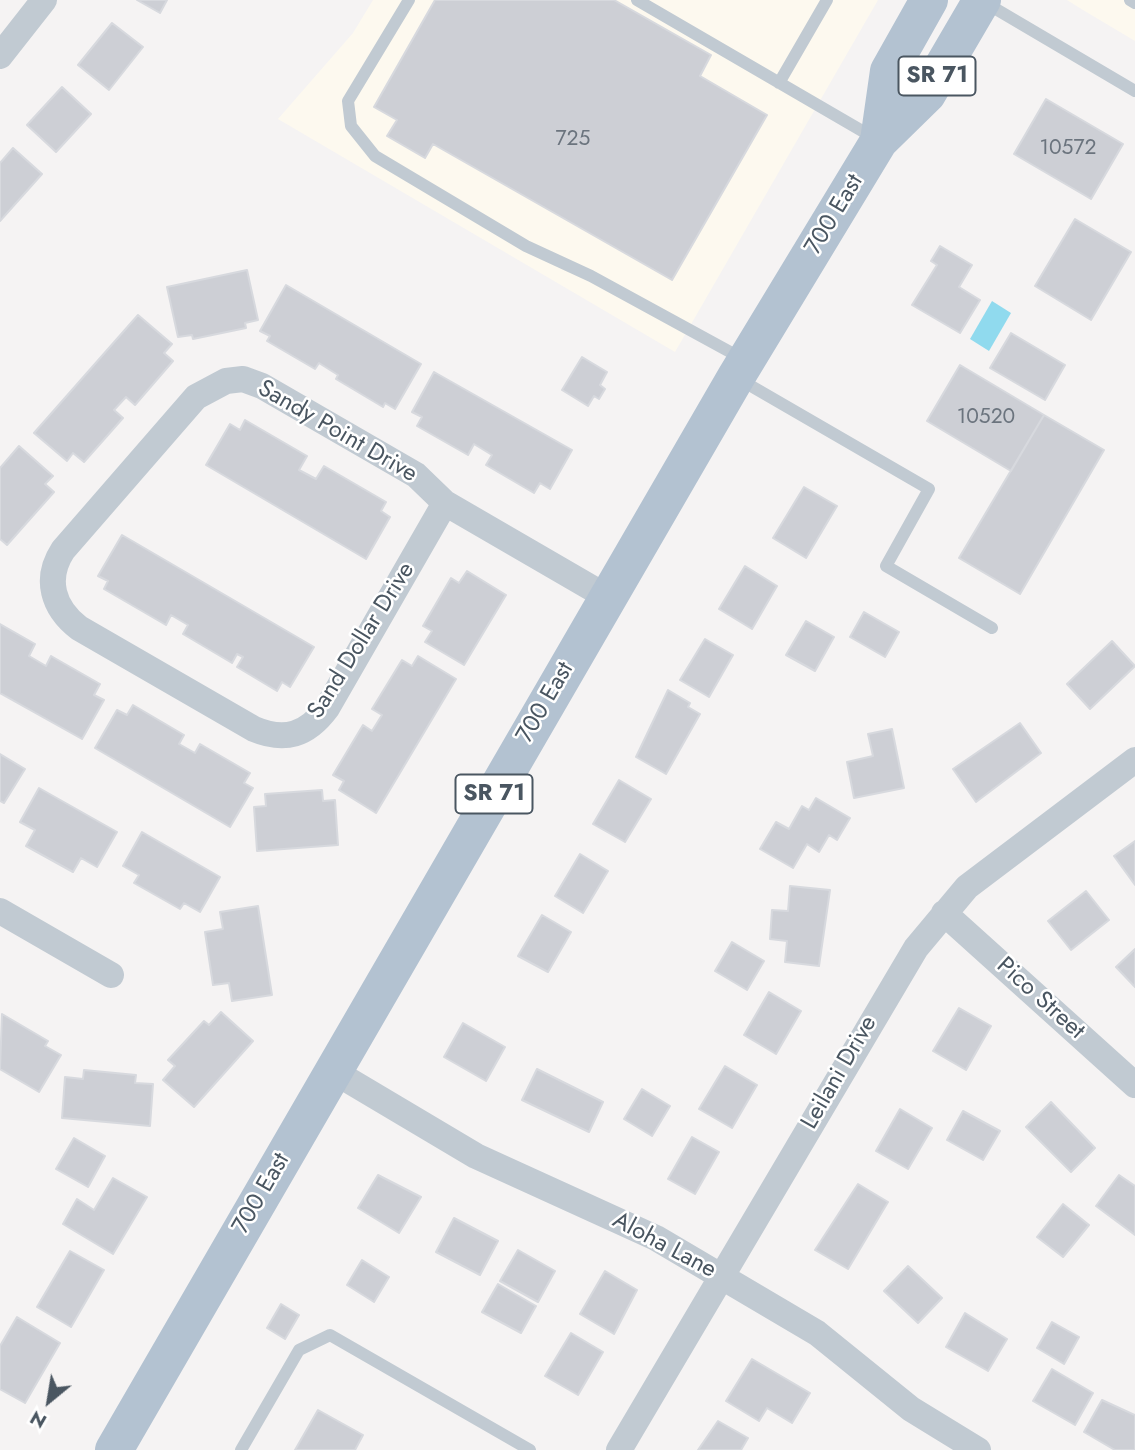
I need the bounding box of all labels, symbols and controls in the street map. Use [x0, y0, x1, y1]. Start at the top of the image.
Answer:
road number: SR 71 [898, 57, 976, 96]
house number: 725 [556, 127, 590, 153]
house number: 10572 [1040, 136, 1096, 162]
street label: 700 East [800, 170, 870, 260]
street label: Sandy Point Drive [252, 375, 422, 489]
house number: 10520 [957, 405, 1015, 431]
street label: Sand Dollar Drive [302, 557, 422, 725]
street label: 700 East [511, 657, 581, 749]
road number: SR 71 [456, 774, 532, 814]
street label: Pico Street [990, 952, 1090, 1046]
street label: Leilani Drive [796, 1011, 884, 1135]
street label: 700 East [227, 1148, 297, 1240]
street label: Aloha Lane [607, 1207, 721, 1285]
north arrow [14, 1366, 84, 1436]
text: N [25, 1404, 52, 1435]

